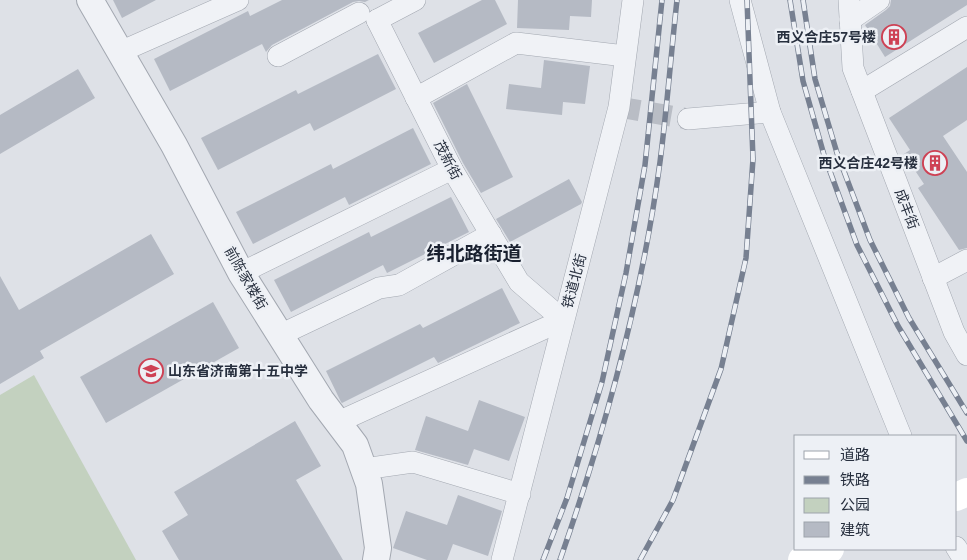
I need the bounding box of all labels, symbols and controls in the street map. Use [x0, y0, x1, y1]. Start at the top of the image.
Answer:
building icon: 西义合庄57号楼 [881, 24, 907, 50]
place label: 西义合庄57号楼 [776, 29, 876, 45]
street label: 茂新街 [431, 138, 465, 182]
building icon: 西义合庄42号楼 [922, 150, 948, 176]
place label: 西义合庄42号楼 [818, 155, 918, 171]
street label: 成丰街 [892, 187, 922, 231]
district label: 纬北路街道 [426, 243, 522, 264]
street label: 前陈家楼街 [222, 244, 270, 312]
street label: 铁道北街 [559, 252, 589, 310]
school or university icon: 山东省济南第十五中学 [138, 358, 164, 384]
place label: 山东省济南第十五中学 [168, 363, 308, 379]
legend [794, 435, 957, 550]
text: 道路 [840, 446, 870, 463]
text: 铁路 [840, 471, 870, 488]
text: 公园 [840, 496, 870, 513]
text: 建筑 [840, 521, 870, 538]

